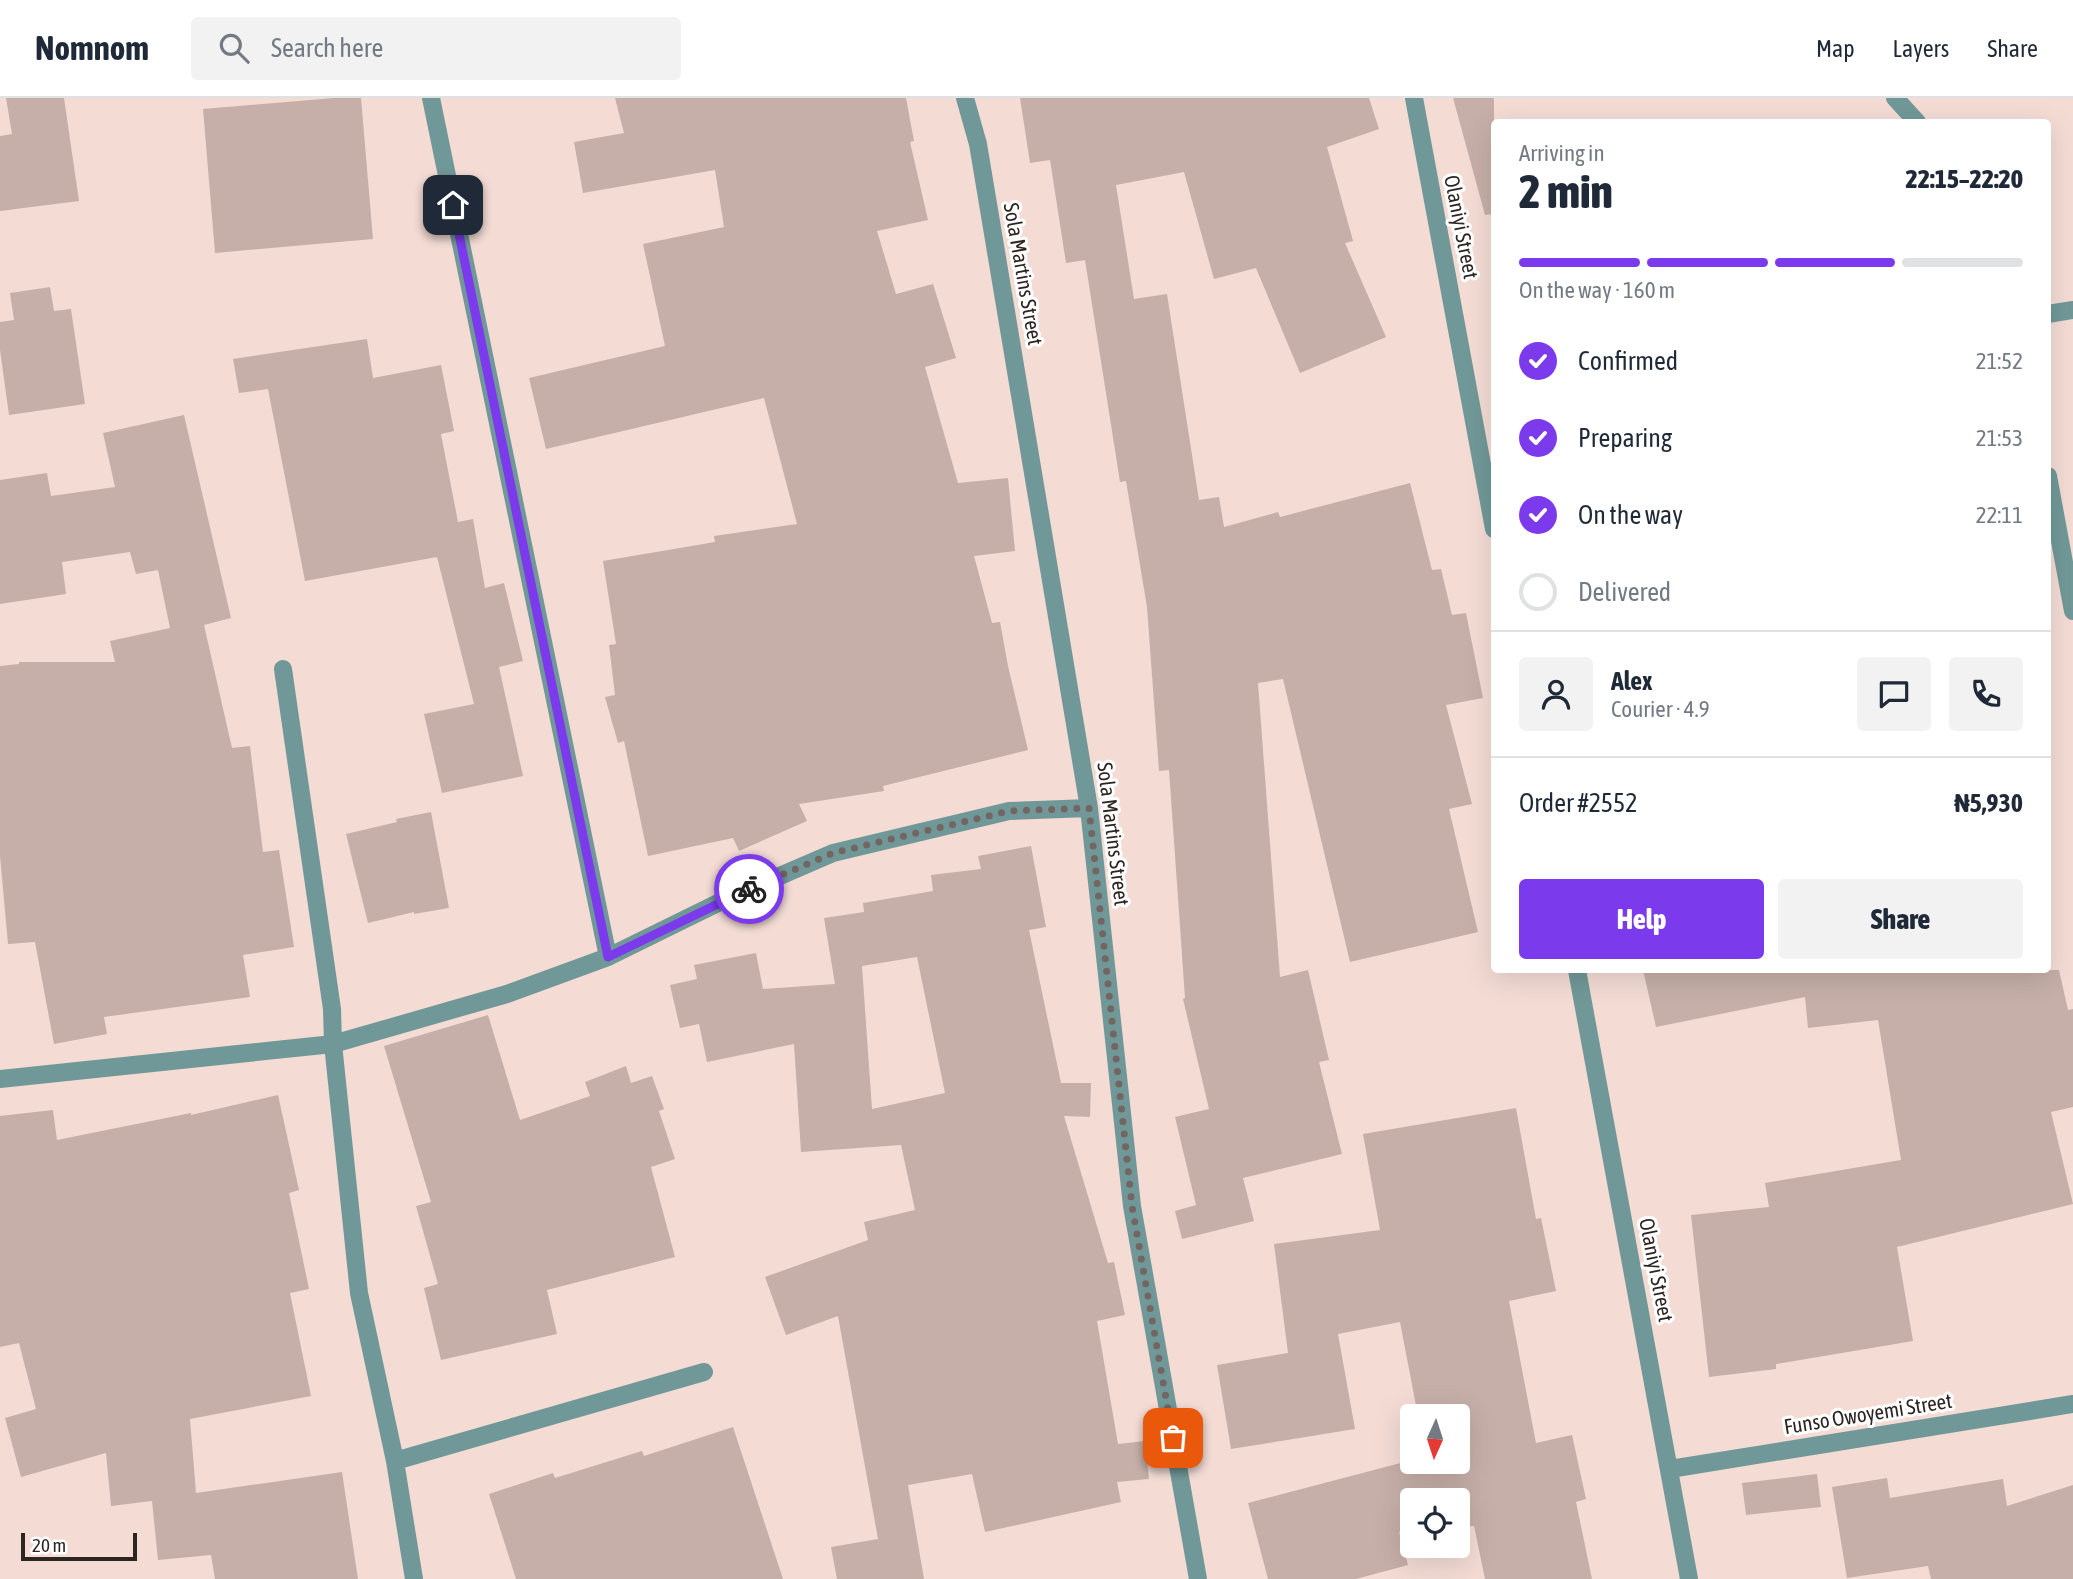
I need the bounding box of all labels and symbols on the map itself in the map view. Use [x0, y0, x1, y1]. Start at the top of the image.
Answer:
street label: Olaniyi Street [1440, 173, 1484, 281]
pin [423, 175, 483, 235]
street label: Sola Martins Street [1000, 201, 1048, 347]
street label: Sola Martins Street [1093, 761, 1135, 907]
courier [714, 854, 784, 924]
street label: Olaniyi Street [1635, 1216, 1679, 1324]
street label: Funso Owoyemi Street [1782, 1388, 1954, 1438]
north arrow [1400, 1404, 1470, 1474]
pin [1143, 1408, 1203, 1468]
scale bar [21, 1530, 136, 1562]

